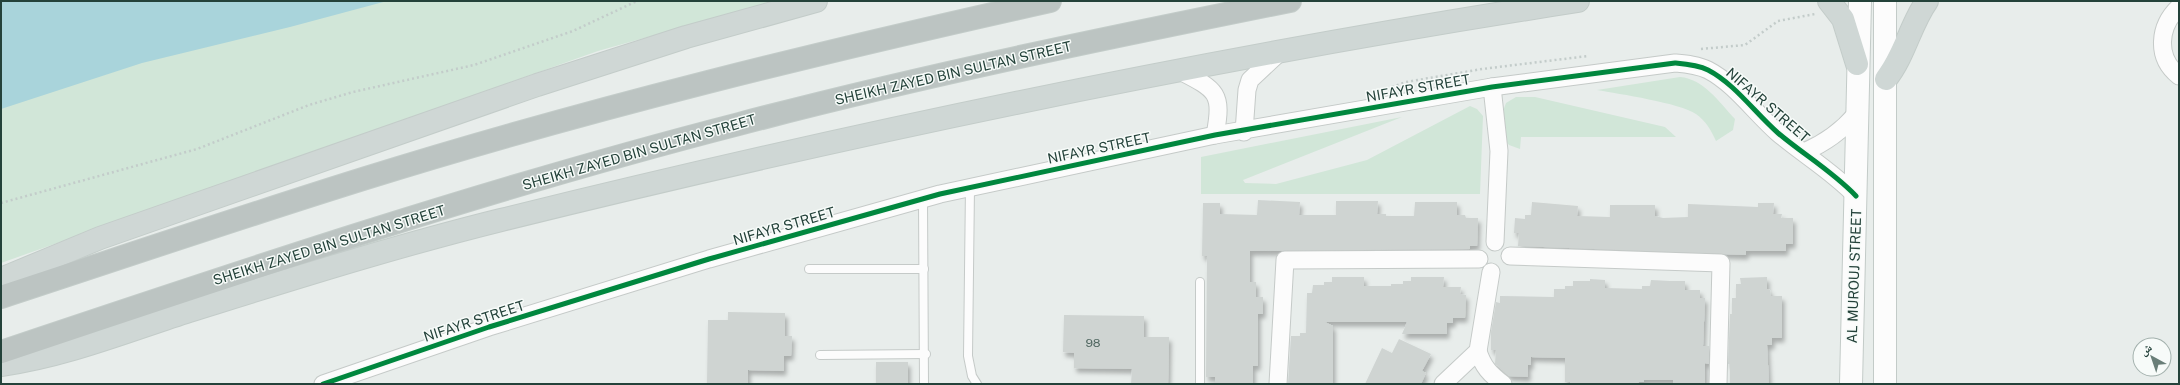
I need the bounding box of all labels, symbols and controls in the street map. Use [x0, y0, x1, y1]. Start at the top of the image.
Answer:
street label: SHEIKH ZAYED BIN SULTAN STREET [833, 38, 1073, 108]
street label: NIFAYR STREET [1723, 64, 1813, 146]
street label: NIFAYR STREET [1365, 71, 1471, 105]
street label: SHEIKH ZAYED BIN SULTAN STREET [520, 111, 758, 193]
street label: NIFAYR STREET [1046, 129, 1152, 167]
street label: SHEIKH ZAYED BIN SULTAN STREET [211, 202, 447, 288]
street label: NIFAYR STREET [731, 204, 837, 248]
street label: AL MUROUJ STREET [1844, 208, 1864, 344]
street label: NIFAYR STREET [422, 297, 526, 345]
house number: 98 [1085, 336, 1101, 350]
north arrow [2132, 337, 2172, 377]
text: ش [2137, 341, 2155, 359]

